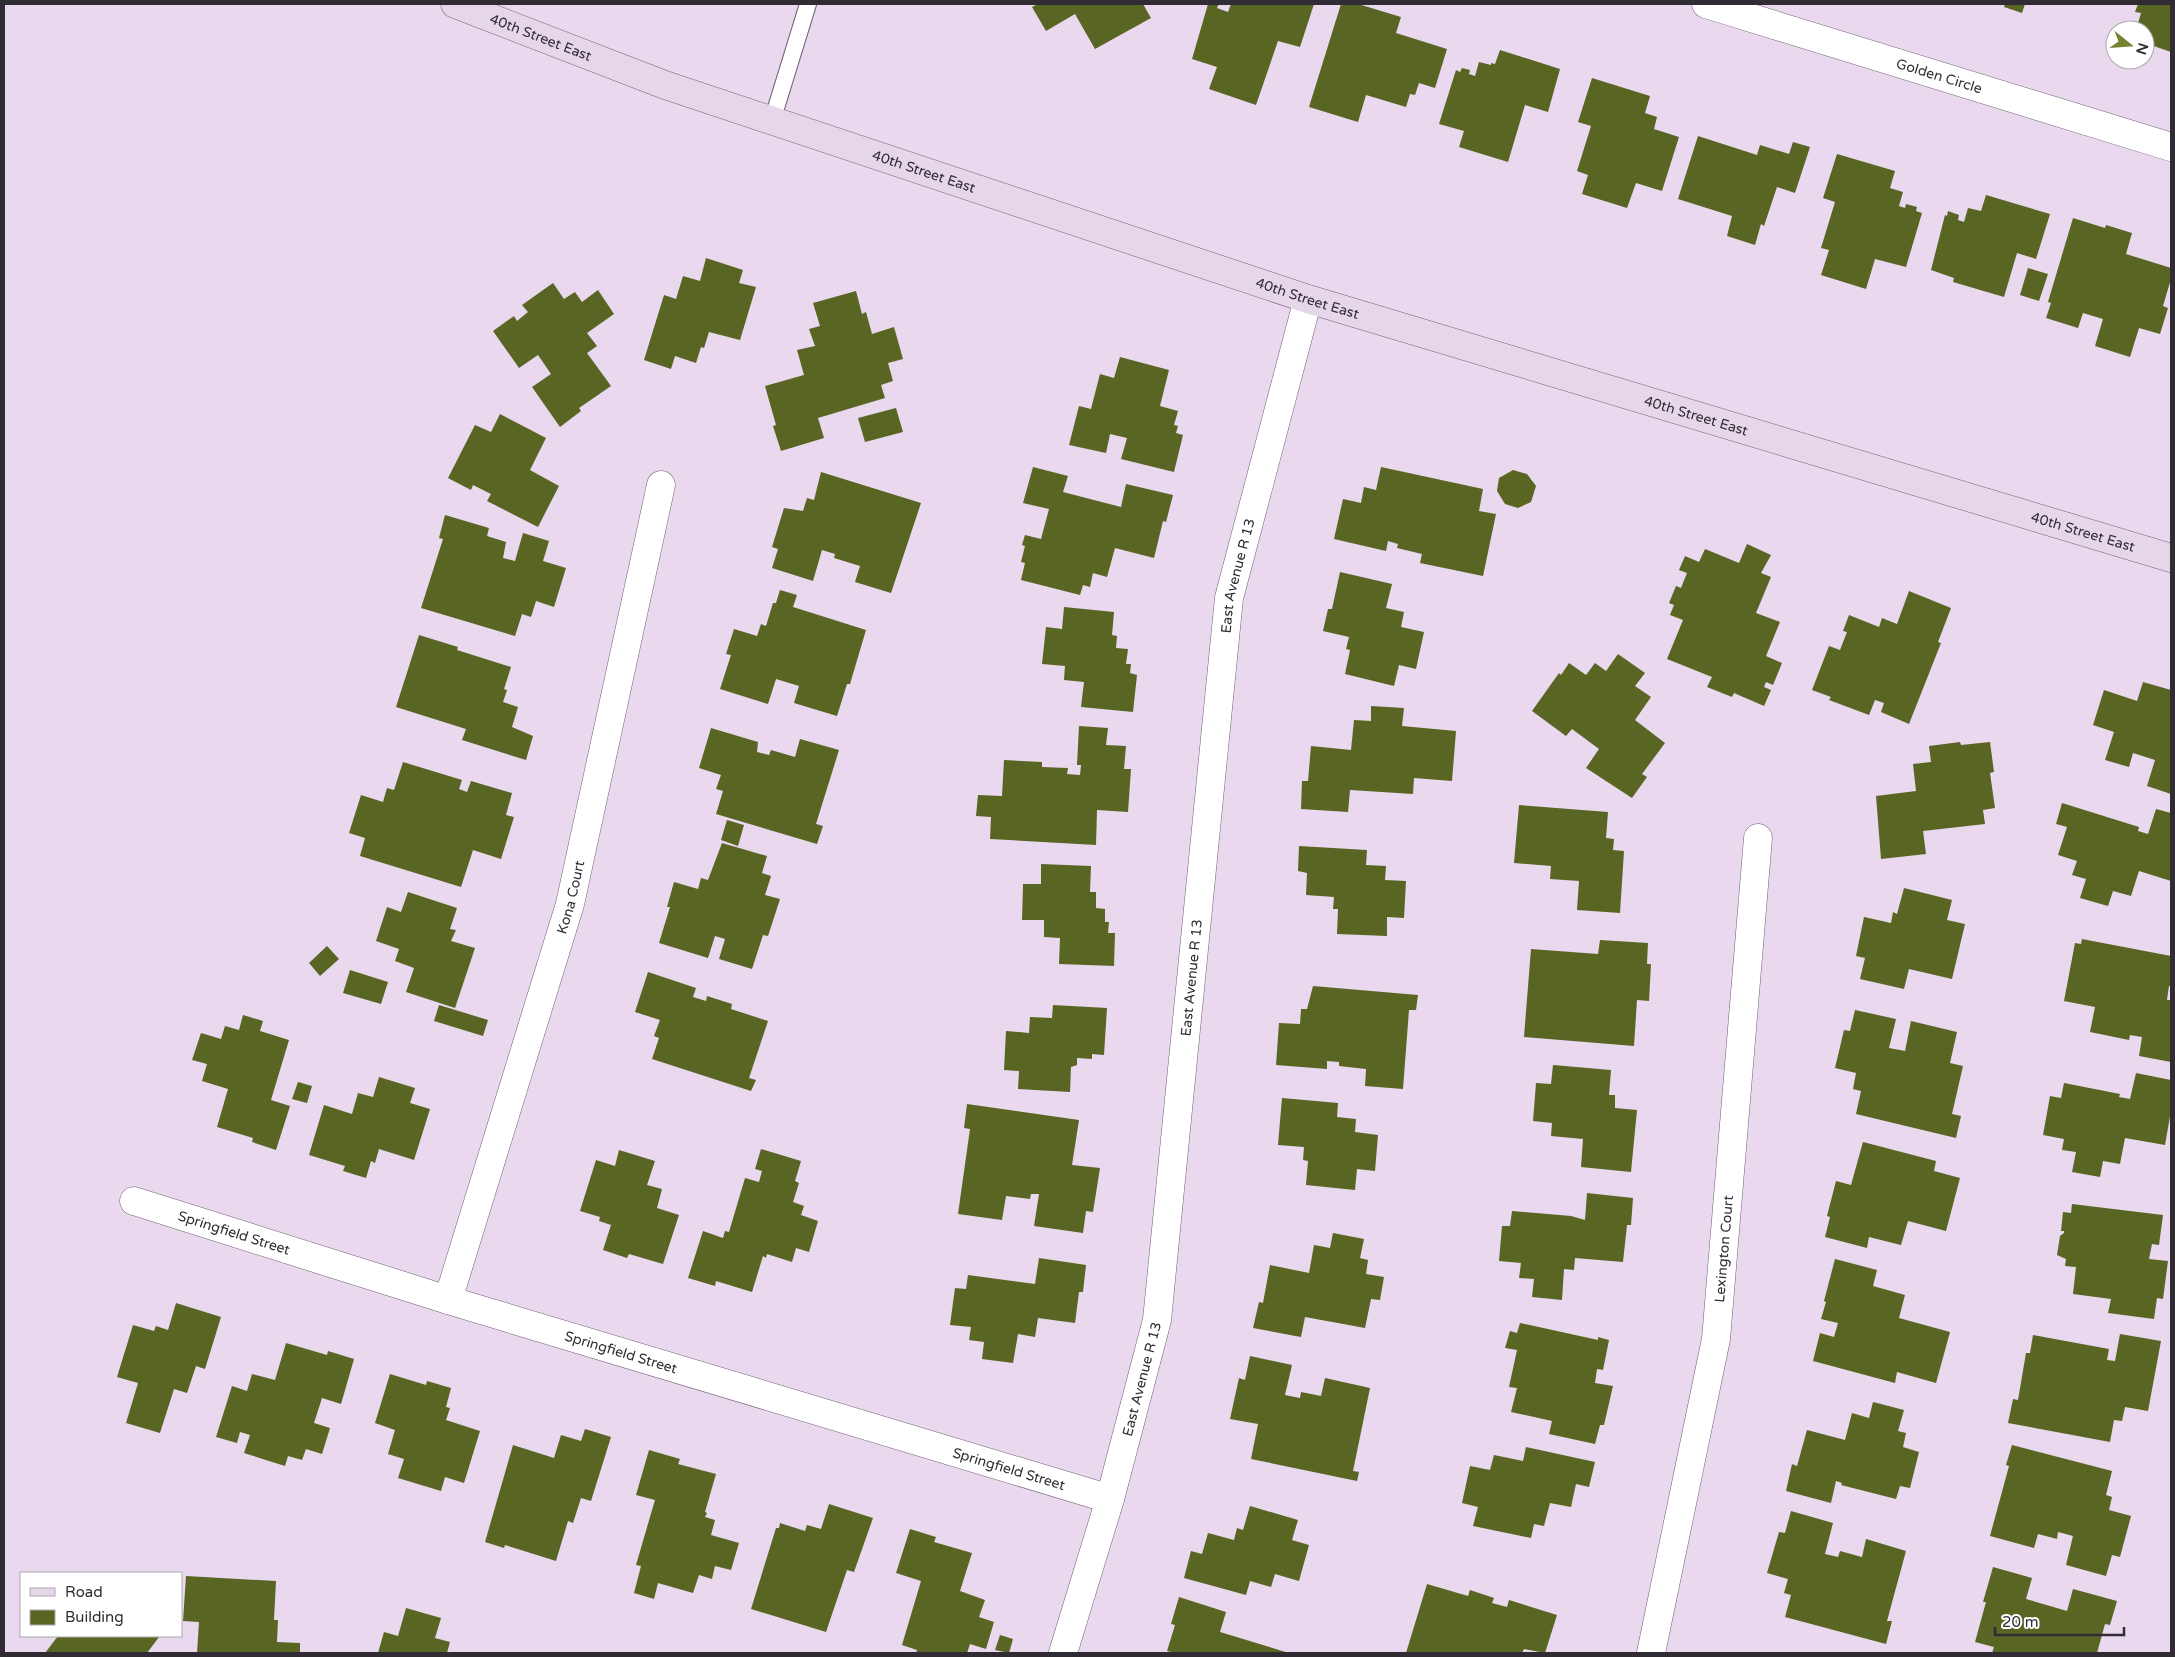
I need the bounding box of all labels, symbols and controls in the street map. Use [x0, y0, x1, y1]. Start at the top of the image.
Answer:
street label: 40th Street East [487, 10, 595, 65]
north arrow [2105, 20, 2155, 70]
text: N [2132, 41, 2152, 57]
street label: Golden Circle [1894, 55, 1984, 97]
street label: 40th Street East [870, 147, 978, 197]
street label: 40th Street East [1253, 274, 1362, 323]
street label: 40th Street East [1642, 392, 1751, 440]
street label: 40th Street East [2029, 508, 2138, 556]
street label: East Avenue R 13 [1218, 517, 1259, 634]
street label: Kona Court [553, 858, 588, 936]
street label: East Avenue R 13 [1177, 919, 1206, 1037]
street label: Lexington Court [1711, 1194, 1737, 1303]
street label: Springfield Street [176, 1207, 293, 1259]
street label: East Avenue R 13 [1119, 1320, 1165, 1438]
street label: Springfield Street [563, 1328, 680, 1378]
street label: Springfield Street [951, 1444, 1068, 1494]
legend [20, 1572, 182, 1637]
text: Road [65, 1583, 103, 1601]
scale bar [1995, 1604, 2124, 1636]
text: Building [65, 1608, 124, 1626]
text: 20 m [2002, 1613, 2039, 1631]

